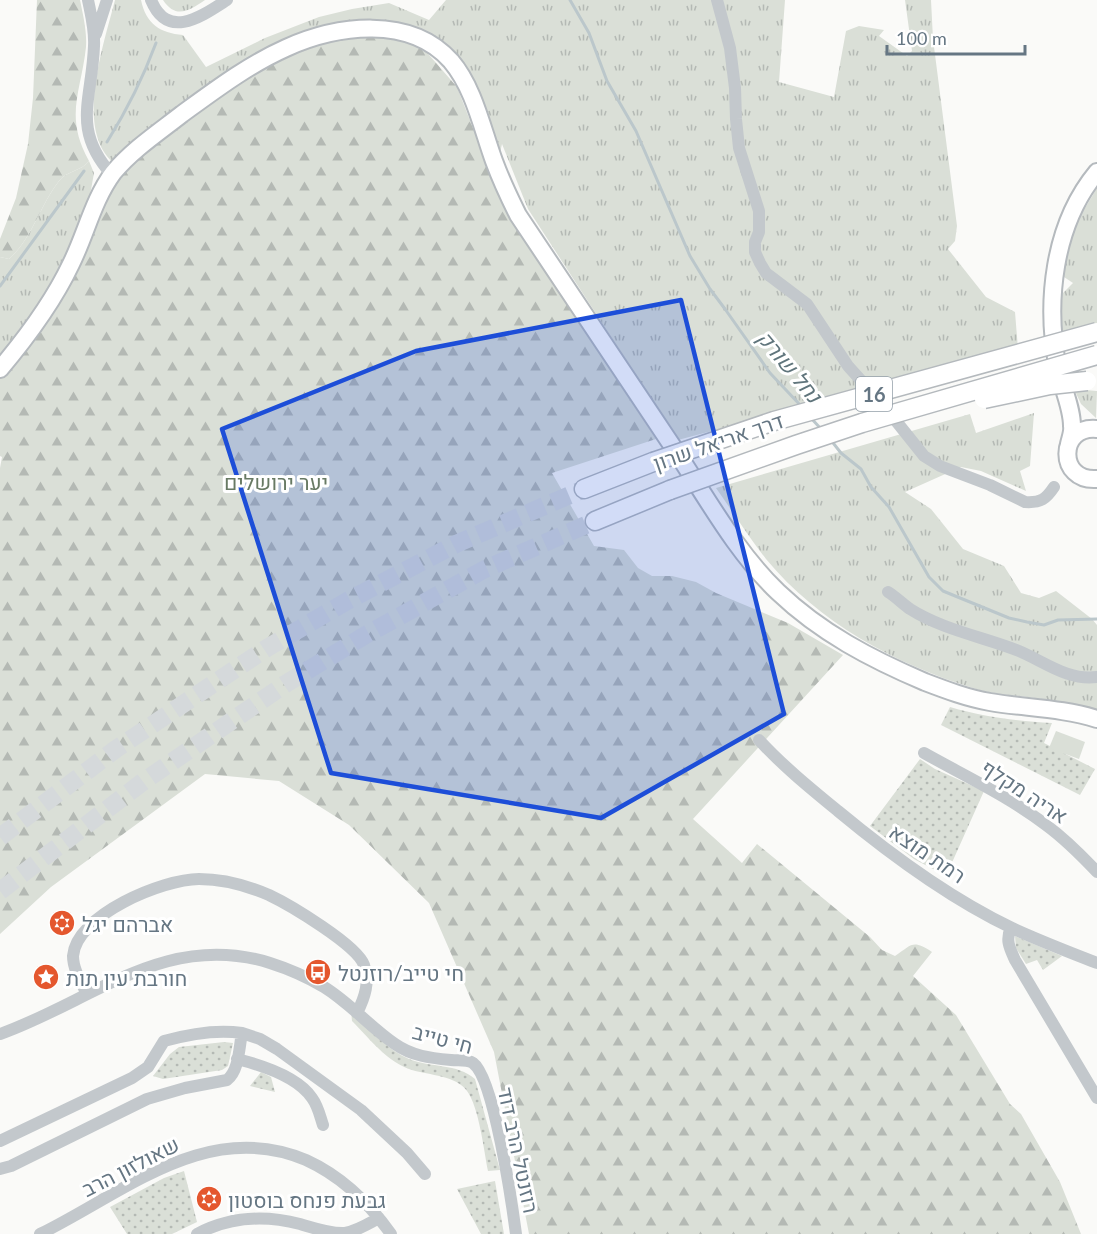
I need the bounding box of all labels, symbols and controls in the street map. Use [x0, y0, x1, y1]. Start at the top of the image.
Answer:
scale bar [887, 18, 1025, 56]
text: 100 m [896, 27, 947, 49]
water label: נחל שורק [752, 324, 829, 409]
road number: 16 [856, 377, 892, 411]
street label: דרך אריאל שרון [650, 407, 786, 475]
park label: יער ירושלים [224, 469, 328, 494]
street label: אריה מקלף [977, 754, 1073, 828]
street label: רמת מוצא [885, 818, 971, 888]
synagogue icon: אברהם יגל [47, 908, 77, 938]
place label: אברהם יגל [82, 911, 173, 936]
bus stop icon: חי טייב/רוזנטל [303, 957, 333, 987]
place label: חי טייב/רוזנטל [338, 960, 464, 985]
place icon: חורבת עין תות [31, 962, 61, 992]
place label: חורבת עין תות [66, 965, 187, 990]
street label: חי טייב [410, 1018, 476, 1058]
street label: רוזנטל הרב דוד [493, 1085, 545, 1215]
street label: שאולזון הרב [77, 1131, 183, 1201]
synagogue icon: גבעת פנחס בוסטון [194, 1184, 224, 1214]
place label: גבעת פנחס בוסטון [228, 1187, 386, 1212]

